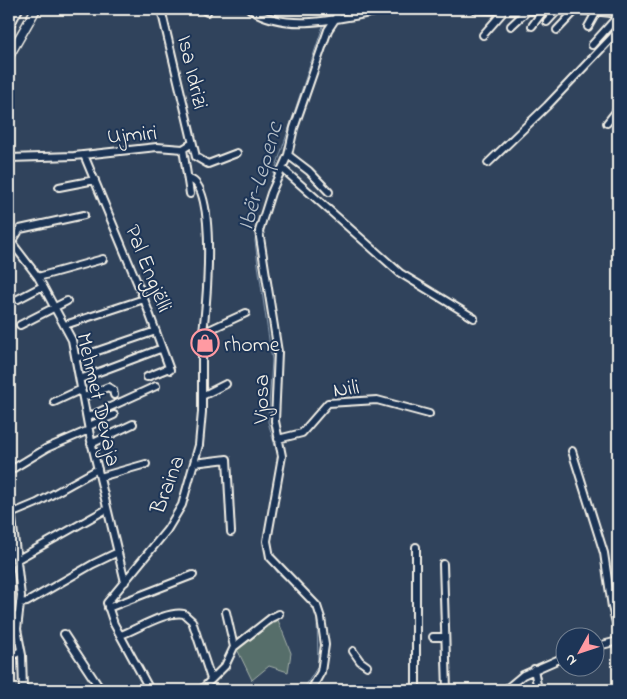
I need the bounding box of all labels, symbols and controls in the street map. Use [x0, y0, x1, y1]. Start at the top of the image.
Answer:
street label: Isa Idrizi [167, 32, 215, 113]
water label: Ibër-Lepenc [229, 117, 294, 235]
street label: Ujmiri [106, 118, 158, 154]
street label: Pal Engjëlli [114, 220, 179, 318]
shop icon: rhome [190, 328, 220, 358]
street label: Mehmet Devaja [66, 330, 128, 470]
place label: rhome [224, 330, 280, 362]
street label: Nili [331, 372, 362, 408]
street label: Vjosa [247, 374, 279, 425]
street label: Braina [143, 451, 195, 520]
north arrow [554, 626, 604, 676]
text: N [560, 649, 582, 670]

